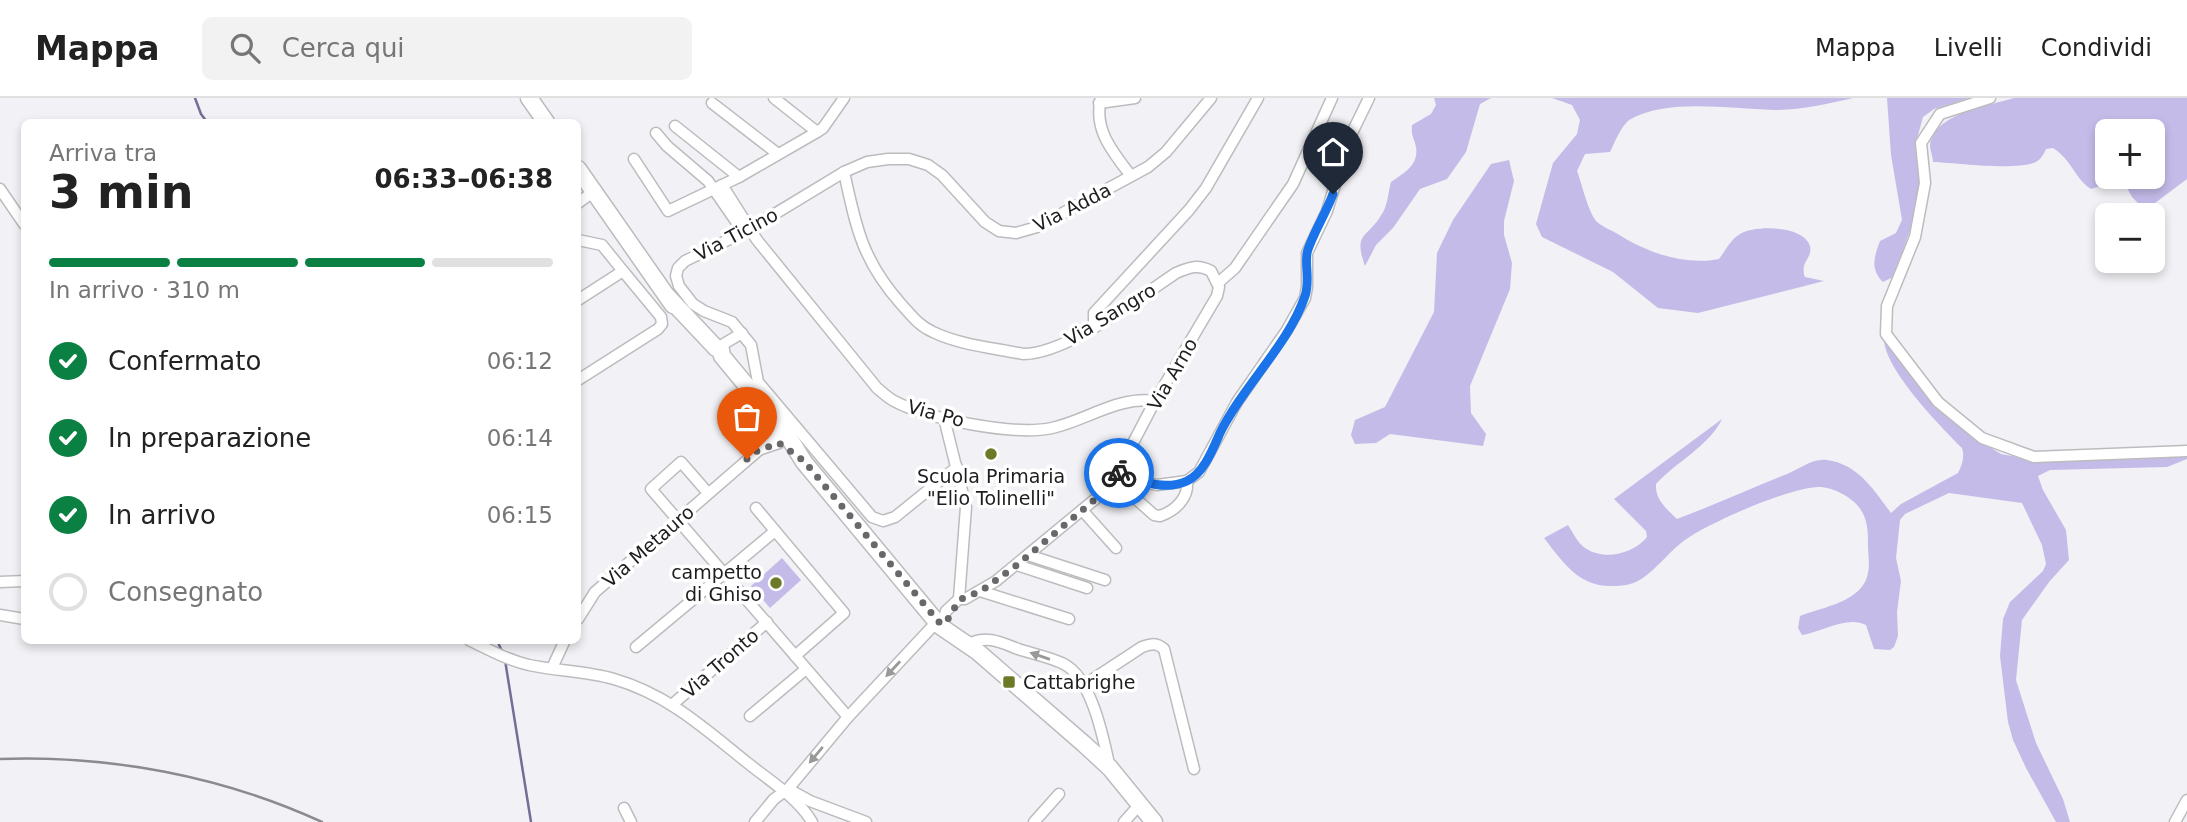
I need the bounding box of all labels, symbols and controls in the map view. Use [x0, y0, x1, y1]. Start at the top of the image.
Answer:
search box [202, 17, 692, 80]
text: Mappa [35, 29, 160, 68]
icon: search [226, 29, 264, 67]
text: Cerca qui [282, 33, 405, 63]
text: Mappa [1815, 34, 1896, 62]
text: Livelli [1934, 34, 2003, 62]
text: Condividi [2041, 34, 2152, 62]
map controls [2095, 119, 2165, 273]
button: + [2095, 119, 2165, 189]
pin [1303, 122, 1363, 194]
icon: home [1314, 133, 1352, 171]
text: Arriva tra [49, 140, 157, 166]
text: 06:33–06:38 [374, 164, 553, 194]
text: 3 min [49, 165, 193, 219]
street label: Via Adda [1030, 178, 1114, 236]
street label: Via Ticino [691, 203, 781, 265]
button: − [2095, 203, 2165, 273]
text: In arrivo · 310 m [49, 277, 240, 303]
street label: Via Sangro [1060, 278, 1160, 350]
street label: Via Arno [1143, 334, 1201, 414]
icon: check [49, 342, 87, 380]
text: Confermato [108, 346, 261, 376]
text: 06:12 [487, 348, 553, 374]
pin [717, 387, 777, 459]
street label: Via Po [905, 395, 967, 431]
icon: bag [728, 398, 766, 436]
icon: check [49, 419, 87, 457]
text: In preparazione [108, 423, 311, 453]
text: 06:14 [487, 425, 553, 451]
courier [1084, 438, 1154, 508]
marker: Scuola Primaria "Elio Tolinelli" [983, 446, 999, 462]
icon: bike [1100, 454, 1138, 492]
place label: Scuola Primaria "Elio Tolinelli" [917, 465, 1065, 509]
icon: check [49, 496, 87, 534]
text: In arrivo [108, 500, 216, 530]
street label: Via Metauro [598, 500, 698, 592]
text: 06:15 [487, 502, 553, 528]
place label: campetto di Ghiso [671, 561, 762, 605]
marker: campetto di Ghiso [768, 575, 784, 591]
text: Consegnato [108, 577, 263, 607]
street label: Via Tronto [677, 624, 763, 702]
one-way arrow [1030, 650, 1051, 661]
one-way arrow [885, 660, 901, 677]
place label: Cattabrighe [1023, 671, 1135, 693]
marker: Cattabrighe [1001, 674, 1017, 690]
one-way arrow [808, 746, 824, 764]

